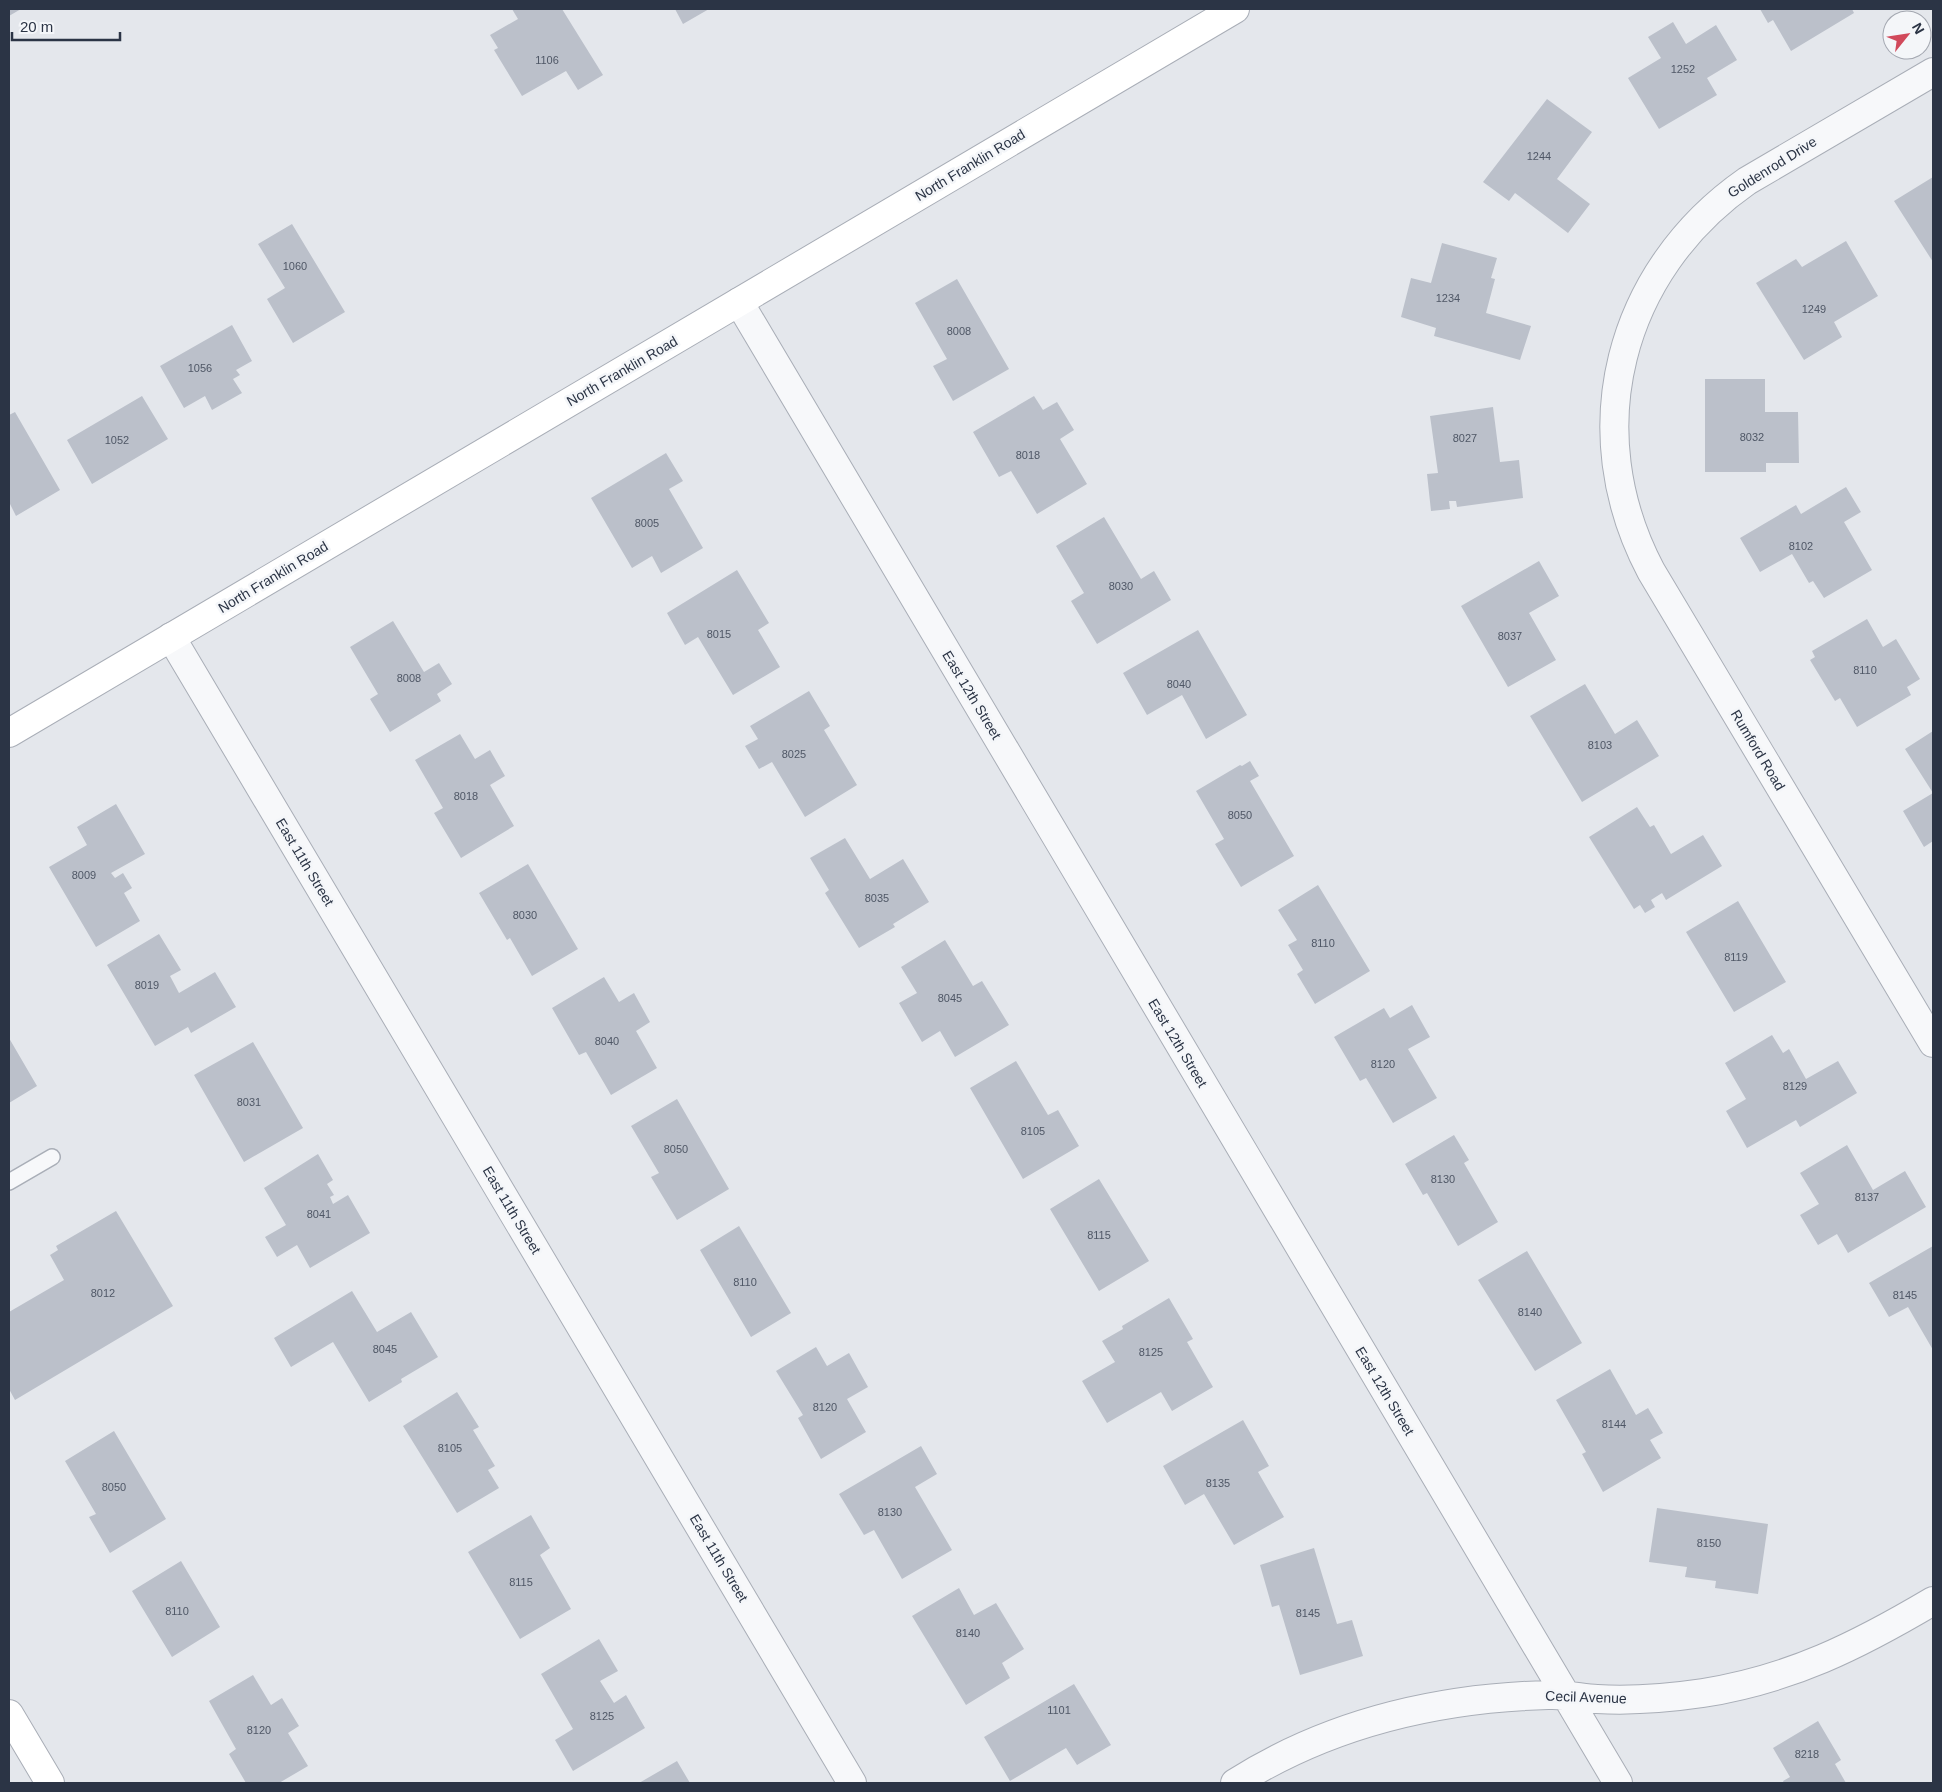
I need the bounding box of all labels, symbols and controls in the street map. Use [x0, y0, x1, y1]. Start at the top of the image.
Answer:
scale bar [12, 10, 120, 42]
north arrow [1882, 10, 1932, 60]
text: 20 m [20, 18, 53, 35]
text: N [1909, 20, 1928, 37]
house number: 1106 [535, 54, 559, 66]
house number: 1252 [1671, 63, 1695, 75]
street label: North Franklin Road [912, 126, 1028, 204]
street label: Goldenrod Drive [1725, 133, 1820, 201]
house number: 1244 [1527, 150, 1551, 162]
house number: 1060 [283, 260, 307, 272]
house number: 1234 [1436, 292, 1460, 304]
house number: 1249 [1802, 303, 1826, 315]
house number: 8008 [947, 325, 971, 337]
street label: North Franklin Road [564, 333, 680, 409]
house number: 1056 [188, 362, 212, 374]
house number: 8032 [1740, 431, 1764, 443]
house number: 8027 [1453, 432, 1477, 444]
house number: 1052 [105, 434, 129, 446]
house number: 8018 [1016, 449, 1040, 461]
house number: 8005 [635, 517, 659, 529]
street label: North Franklin Road [215, 538, 331, 616]
house number: 8102 [1789, 540, 1813, 552]
house number: 8030 [1109, 580, 1133, 592]
house number: 8015 [707, 628, 731, 640]
house number: 8037 [1498, 630, 1522, 642]
street label: East 12th Street [939, 648, 1005, 742]
house number: 8110 [1853, 664, 1877, 676]
house number: 8008 [397, 672, 421, 684]
house number: 8040 [1167, 678, 1191, 690]
street label: Rumford Road [1728, 707, 1788, 793]
house number: 8103 [1588, 739, 1612, 751]
house number: 8025 [782, 748, 806, 760]
house number: 8018 [454, 790, 478, 802]
house number: 8050 [1228, 809, 1252, 821]
street label: East 11th Street [273, 815, 337, 909]
house number: 8009 [72, 869, 96, 881]
house number: 8035 [865, 892, 889, 904]
house number: 8030 [513, 909, 537, 921]
house number: 8110 [1311, 937, 1335, 949]
house number: 8119 [1724, 951, 1748, 963]
house number: 8019 [135, 979, 159, 991]
house number: 8045 [938, 992, 962, 1004]
street label: East 12th Street [1145, 996, 1211, 1090]
house number: 8040 [595, 1035, 619, 1047]
house number: 8120 [1371, 1058, 1395, 1070]
house number: 8129 [1783, 1080, 1807, 1092]
house number: 8031 [237, 1096, 261, 1108]
house number: 8105 [1021, 1125, 1045, 1137]
house number: 8050 [664, 1143, 688, 1155]
street label: East 11th Street [480, 1163, 544, 1257]
house number: 8130 [1431, 1173, 1455, 1185]
house number: 8137 [1855, 1191, 1879, 1203]
house number: 8041 [307, 1208, 331, 1220]
house number: 8115 [1087, 1229, 1111, 1241]
house number: 8110 [733, 1276, 757, 1288]
house number: 8012 [91, 1287, 115, 1299]
house number: 8145 [1893, 1289, 1917, 1301]
house number: 8140 [1518, 1306, 1542, 1318]
house number: 8045 [373, 1343, 397, 1355]
street label: East 12th Street [1352, 1344, 1418, 1438]
house number: 8125 [1139, 1346, 1163, 1358]
house number: 8120 [813, 1401, 837, 1413]
house number: 8144 [1602, 1418, 1626, 1430]
house number: 8105 [438, 1442, 462, 1454]
house number: 8135 [1206, 1477, 1230, 1489]
house number: 8050 [102, 1481, 126, 1493]
house number: 8130 [878, 1506, 902, 1518]
street label: East 11th Street [687, 1511, 751, 1605]
house number: 8150 [1697, 1537, 1721, 1549]
house number: 8115 [509, 1576, 533, 1588]
house number: 8110 [165, 1605, 189, 1617]
house number: 8145 [1296, 1607, 1320, 1619]
house number: 8140 [956, 1627, 980, 1639]
street label: Cecil Avenue [1545, 1688, 1627, 1706]
house number: 1101 [1047, 1704, 1071, 1716]
house number: 8125 [590, 1710, 614, 1722]
house number: 8120 [247, 1724, 271, 1736]
house number: 8218 [1795, 1748, 1819, 1760]

